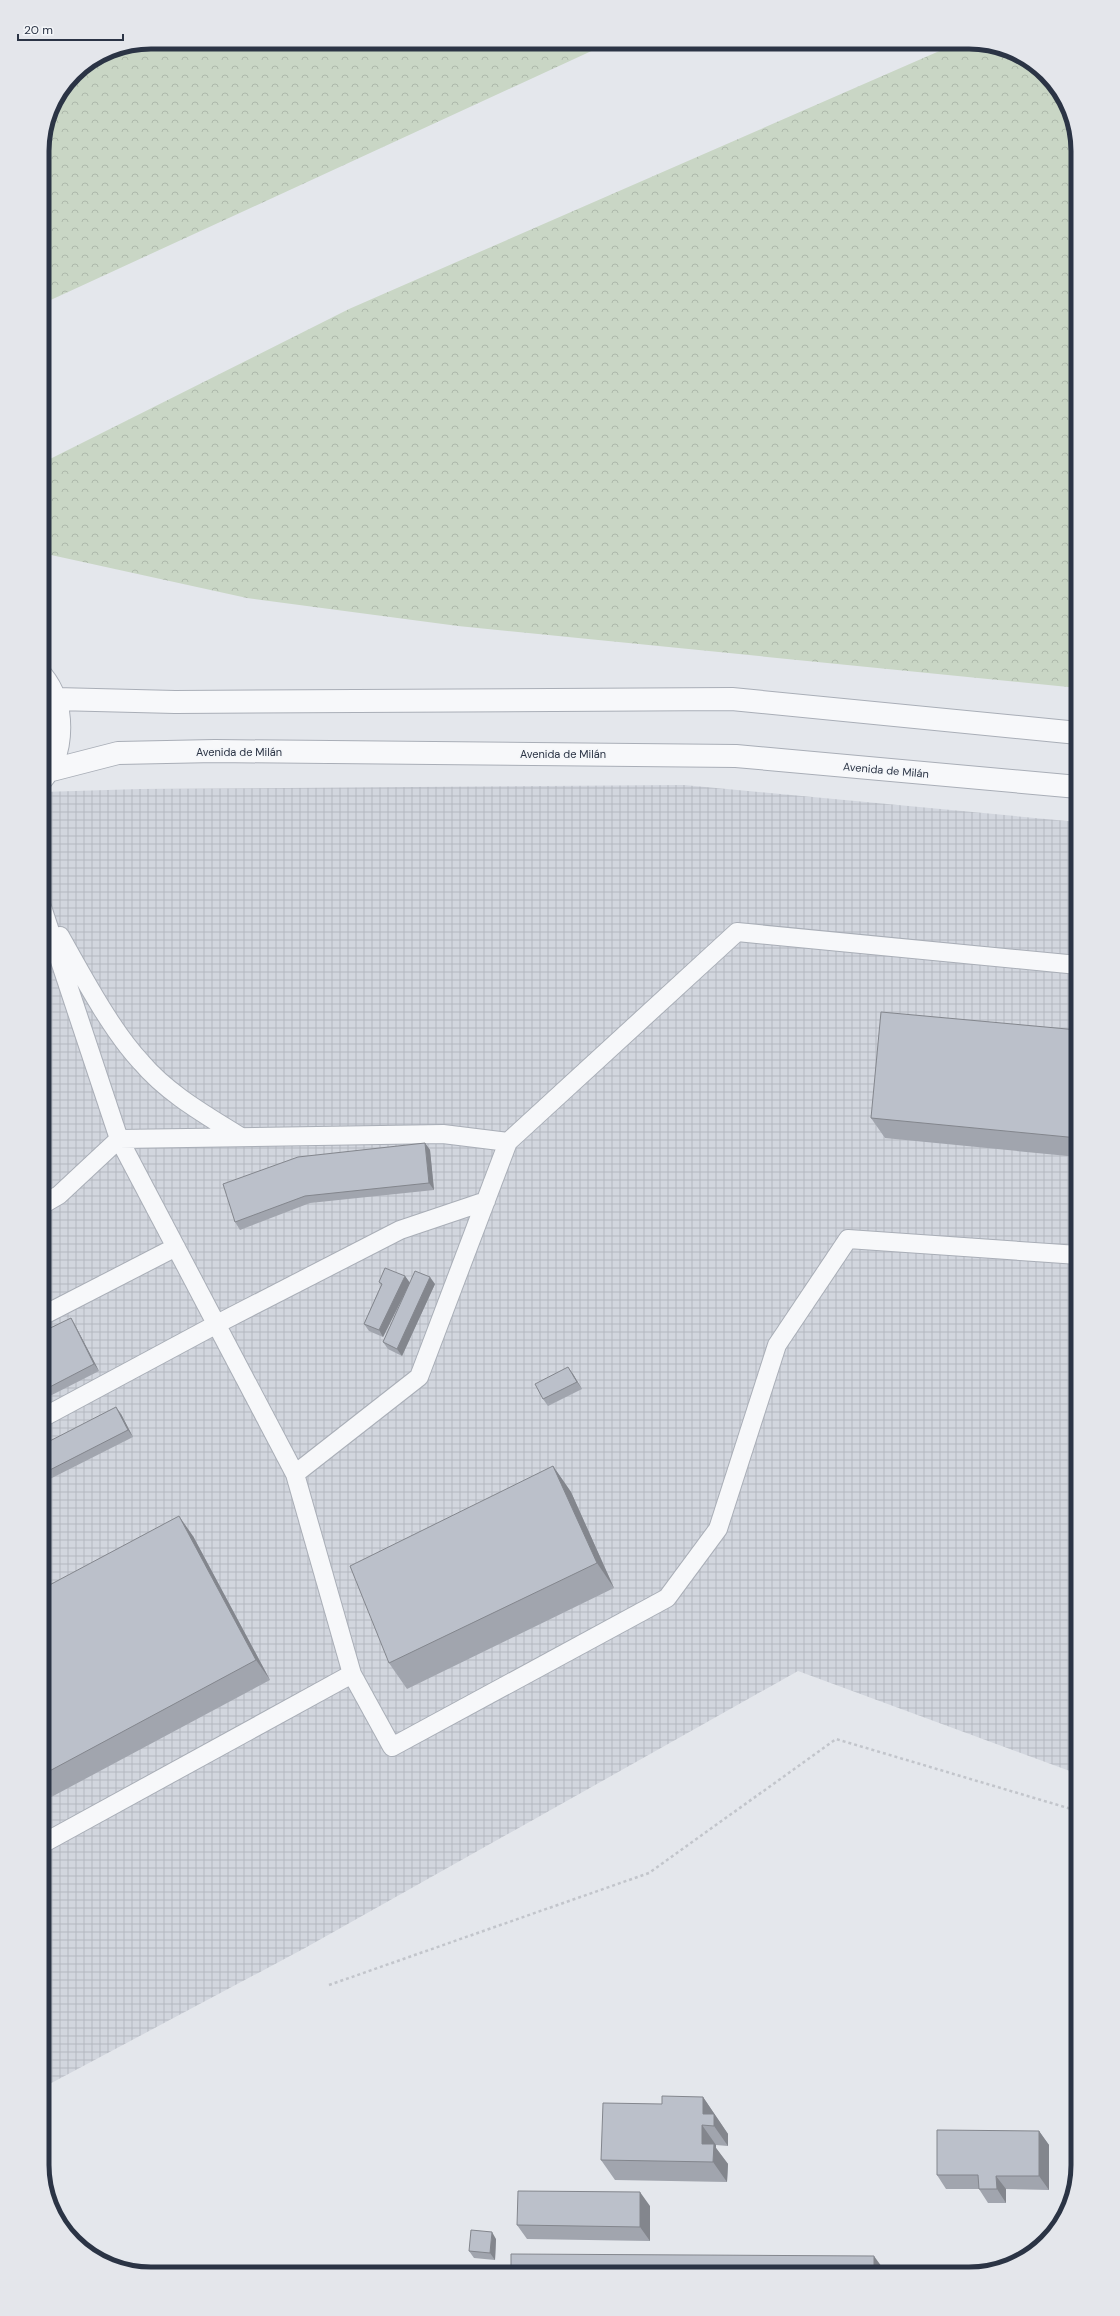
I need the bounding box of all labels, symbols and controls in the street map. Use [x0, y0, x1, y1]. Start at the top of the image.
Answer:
scale bar [18, 16, 123, 42]
text: 20 m [24, 22, 53, 38]
street label: Avenida de Milán [196, 745, 282, 759]
street label: Avenida de Milán [520, 747, 606, 761]
street label: Avenida de Milán [843, 759, 929, 781]

